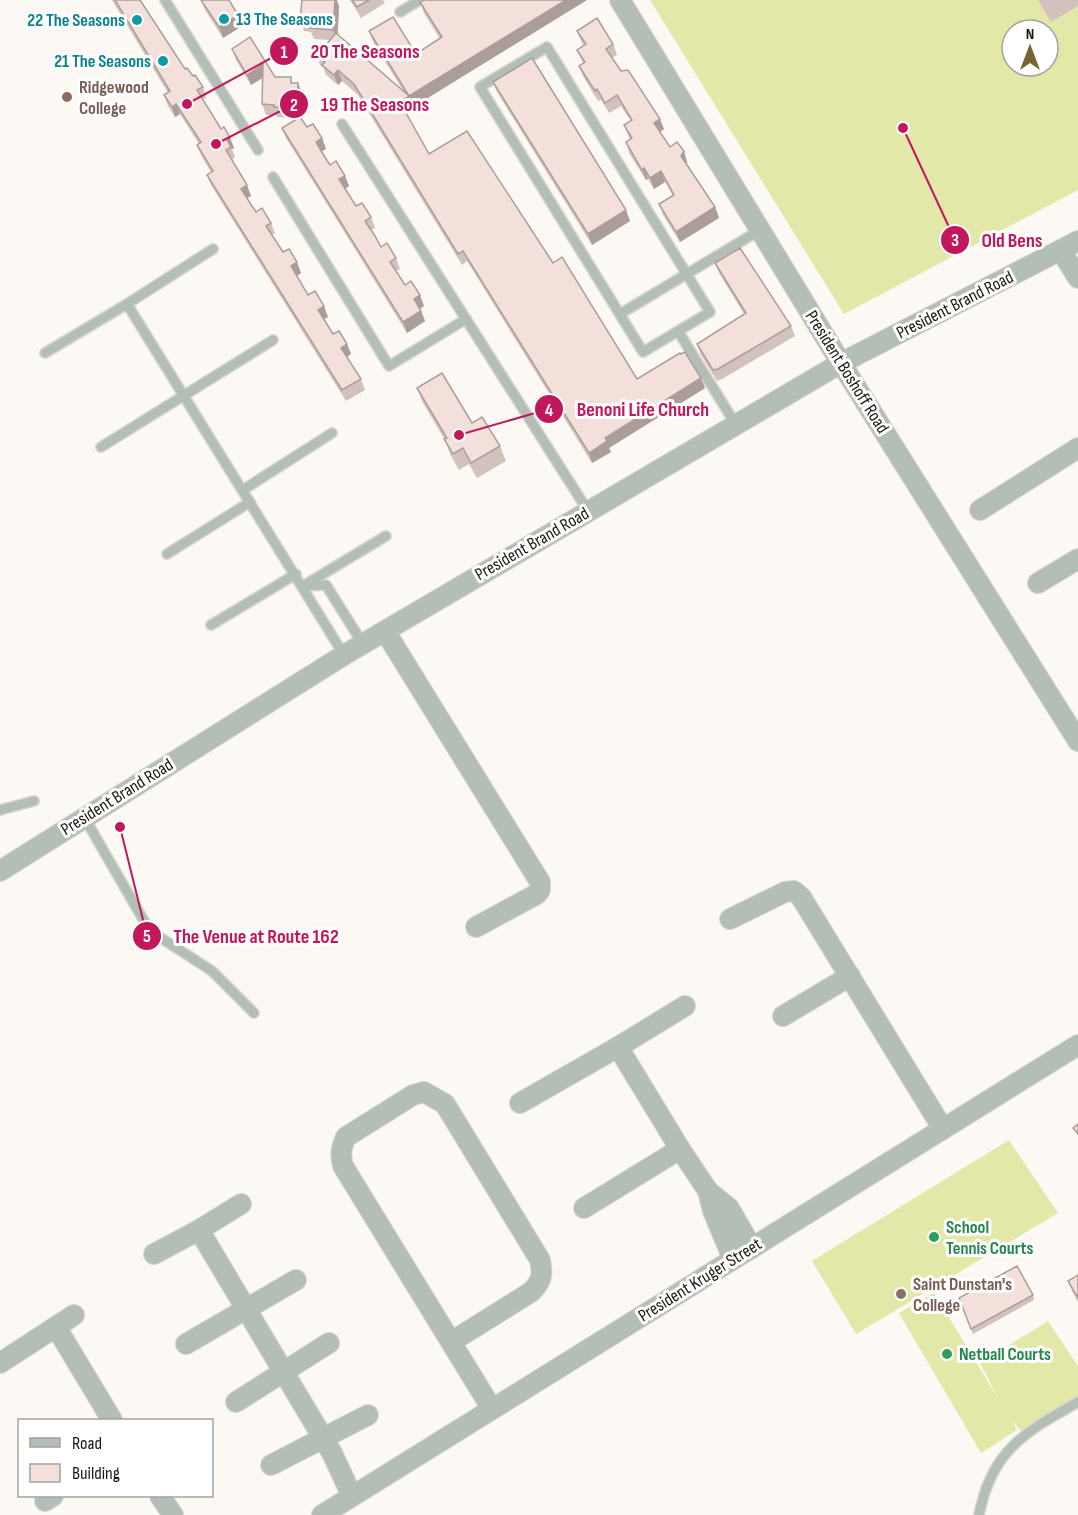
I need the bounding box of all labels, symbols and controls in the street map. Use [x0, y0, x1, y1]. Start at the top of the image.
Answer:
place label: 13 The Seasons [236, 9, 333, 30]
place label: 22 The Seasons [27, 10, 125, 31]
marker: 13 The Seasons [217, 12, 231, 26]
marker: 22 The Seasons [130, 13, 144, 27]
north arrow [1000, 18, 1060, 78]
text: N [1026, 25, 1034, 44]
callout: 20 The Seasons [269, 32, 432, 70]
text: 20 The Seasons [310, 40, 420, 64]
text: 1 [280, 42, 288, 63]
place label: 21 The Seasons [54, 51, 151, 72]
marker: 21 The Seasons [156, 54, 170, 68]
place label: Ridgewood College [79, 77, 149, 119]
callout: 19 The Seasons [279, 85, 441, 123]
marker: Ridgewood College [60, 90, 74, 104]
text: 19 The Seasons [321, 93, 429, 117]
text: 2 [290, 95, 298, 116]
callout: Old Bens [940, 221, 1055, 259]
text: Old Bens [982, 229, 1043, 253]
text: 3 [951, 230, 959, 251]
street label: President Brand Road [893, 267, 1017, 343]
street label: President Boshoff Road [801, 307, 893, 437]
callout: Benoni Life Church [534, 390, 721, 428]
text: Benoni Life Church [577, 398, 709, 422]
text: 4 [545, 400, 554, 421]
street label: President Brand Road [471, 503, 593, 585]
street label: President Brand Road [57, 754, 177, 840]
callout: The Venue at Route 162 [132, 917, 351, 955]
text: The Venue at Route 162 [173, 925, 339, 949]
text: 5 [143, 926, 151, 947]
place label: School Tennis Courts [946, 1217, 1033, 1259]
marker: School Tennis Courts [927, 1230, 941, 1244]
street label: President Kruger Street [634, 1233, 766, 1326]
place label: Saint Dunstan's College [913, 1274, 1012, 1316]
marker: Saint Dunstan's College [894, 1287, 908, 1301]
place label: Netball Courts [959, 1344, 1051, 1365]
marker: Netball Courts [940, 1347, 954, 1361]
legend [18, 1419, 213, 1497]
text: Road [72, 1433, 102, 1454]
text: Building [72, 1463, 120, 1484]

